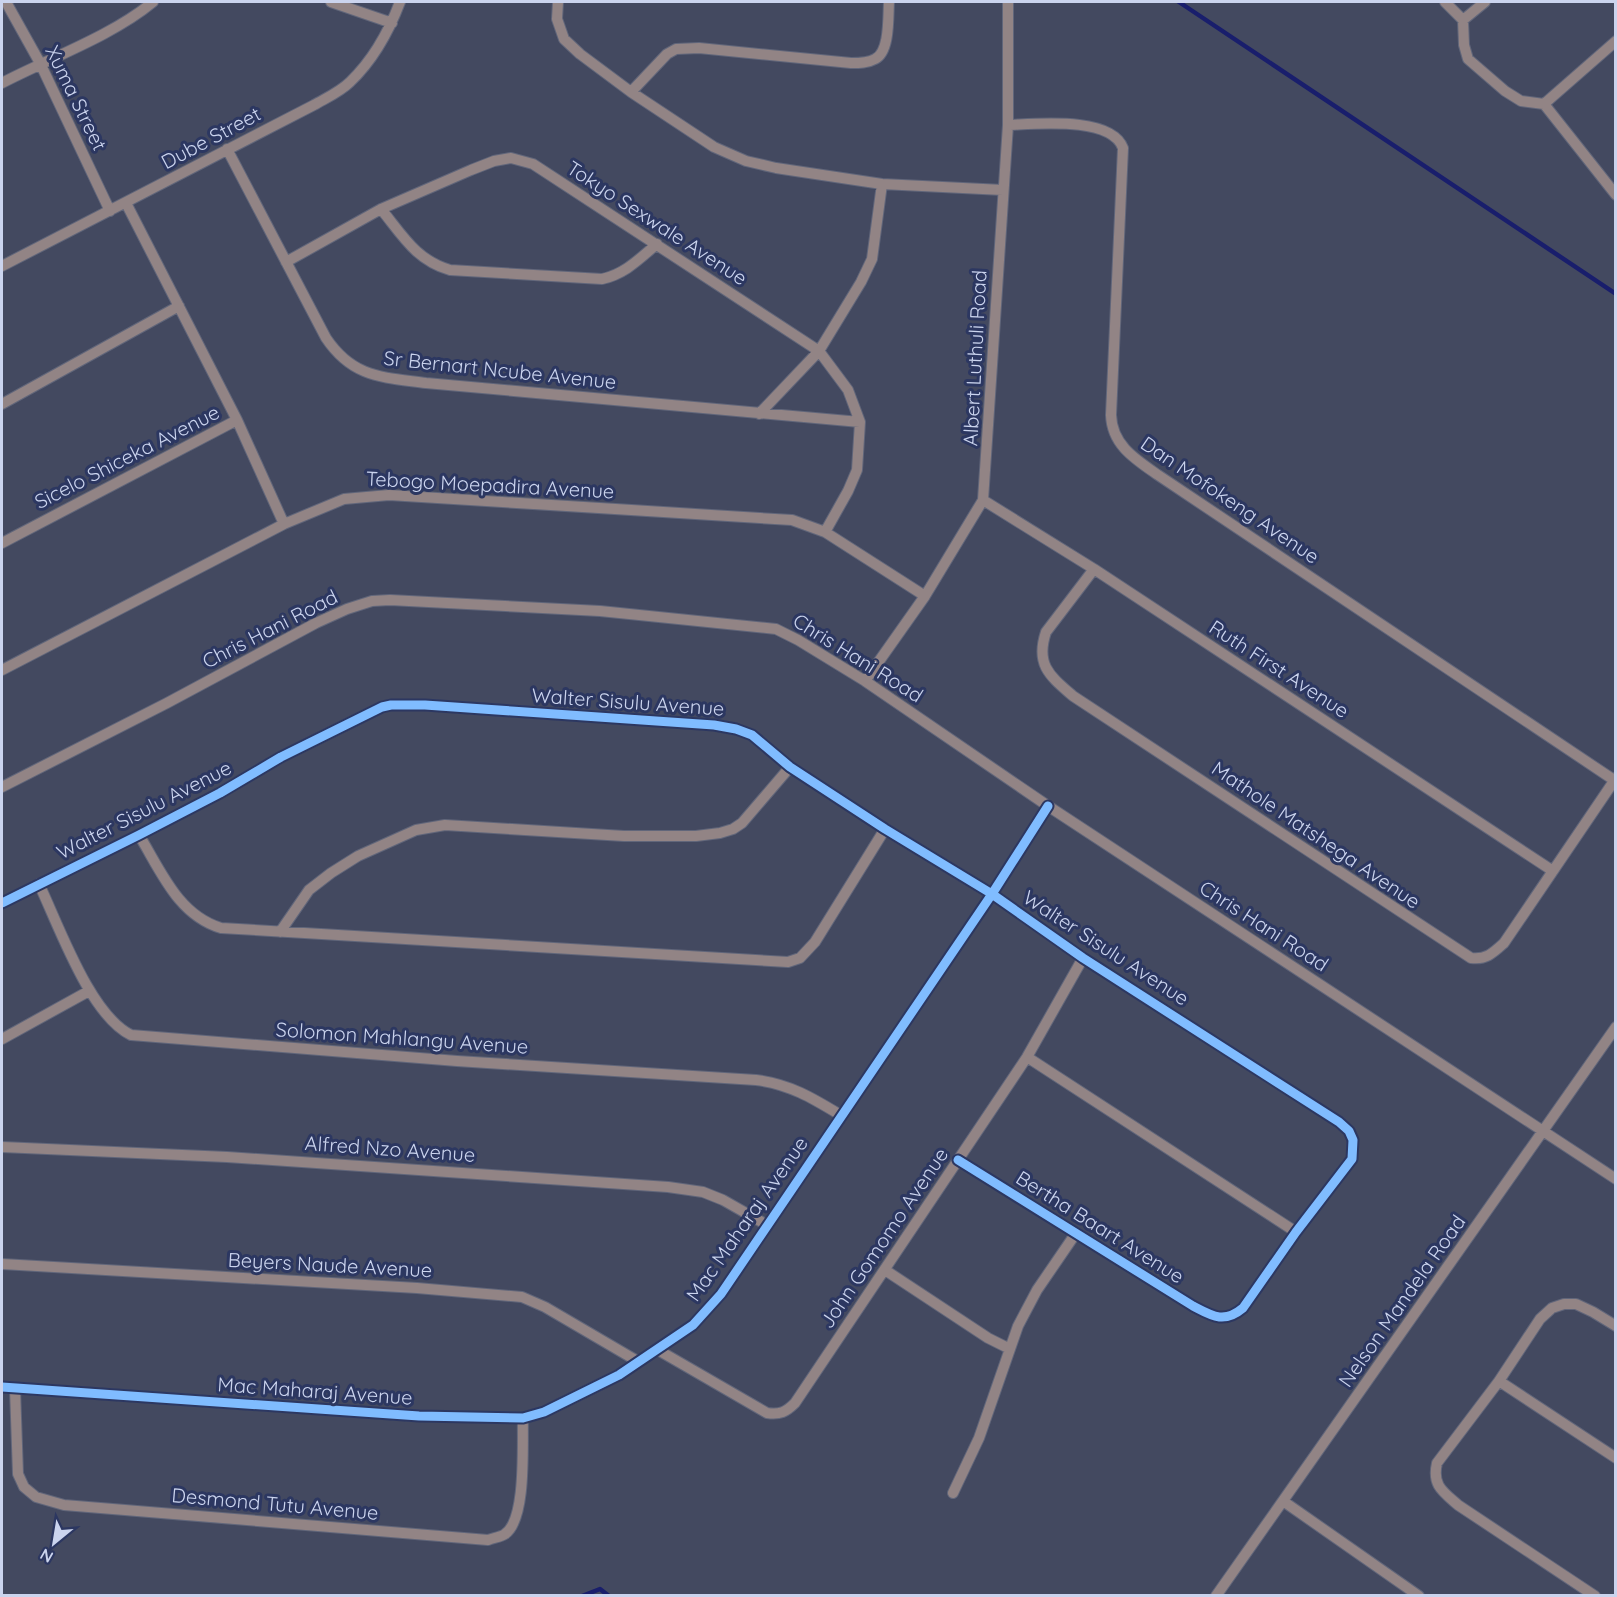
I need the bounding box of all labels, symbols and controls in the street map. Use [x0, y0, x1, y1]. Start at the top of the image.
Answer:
street label: Xuma Street [40, 41, 113, 155]
street label: Dube Street [157, 101, 265, 174]
street label: Tokyo Sexwale Avenue [562, 155, 752, 290]
street label: Albert Luthuli Road [957, 269, 992, 447]
street label: Sr Bernart Ncube Avenue [383, 345, 618, 394]
street label: Sicelo Shiceka Avenue [30, 399, 223, 514]
street label: Dan Mofokeng Avenue [1136, 430, 1324, 569]
street label: Tebogo Moepadira Avenue [365, 466, 615, 503]
street label: Chris Hani Road [198, 584, 342, 673]
street label: Chris Hani Road [789, 608, 928, 708]
street label: Ruth First Avenue [1205, 614, 1354, 723]
street label: Walter Sisulu Avenue [531, 682, 725, 721]
street label: Walter Sisulu Avenue [52, 755, 235, 864]
street label: Mathole Matshega Avenue [1207, 755, 1425, 914]
street label: Chris Hani Road [1195, 875, 1333, 977]
street label: Walter Sisulu Avenue [1019, 885, 1194, 1011]
street label: Solomon Mahlangu Avenue [275, 1016, 529, 1059]
street label: Alfred Nzo Avenue [304, 1130, 476, 1167]
street label: Mac Maharaj Avenue [680, 1131, 813, 1306]
street label: John Gomomo Avenue [814, 1143, 953, 1333]
street label: Bertha Baart Avenue [1012, 1165, 1189, 1288]
street label: Nelson Mandela Road [1333, 1210, 1470, 1392]
street label: Beyers Naude Avenue [227, 1247, 433, 1282]
street label: Mac Maharaj Avenue [217, 1371, 413, 1410]
street label: Desmond Tutu Avenue [170, 1482, 380, 1525]
north arrow [24, 1513, 84, 1573]
text: N [36, 1544, 57, 1568]

